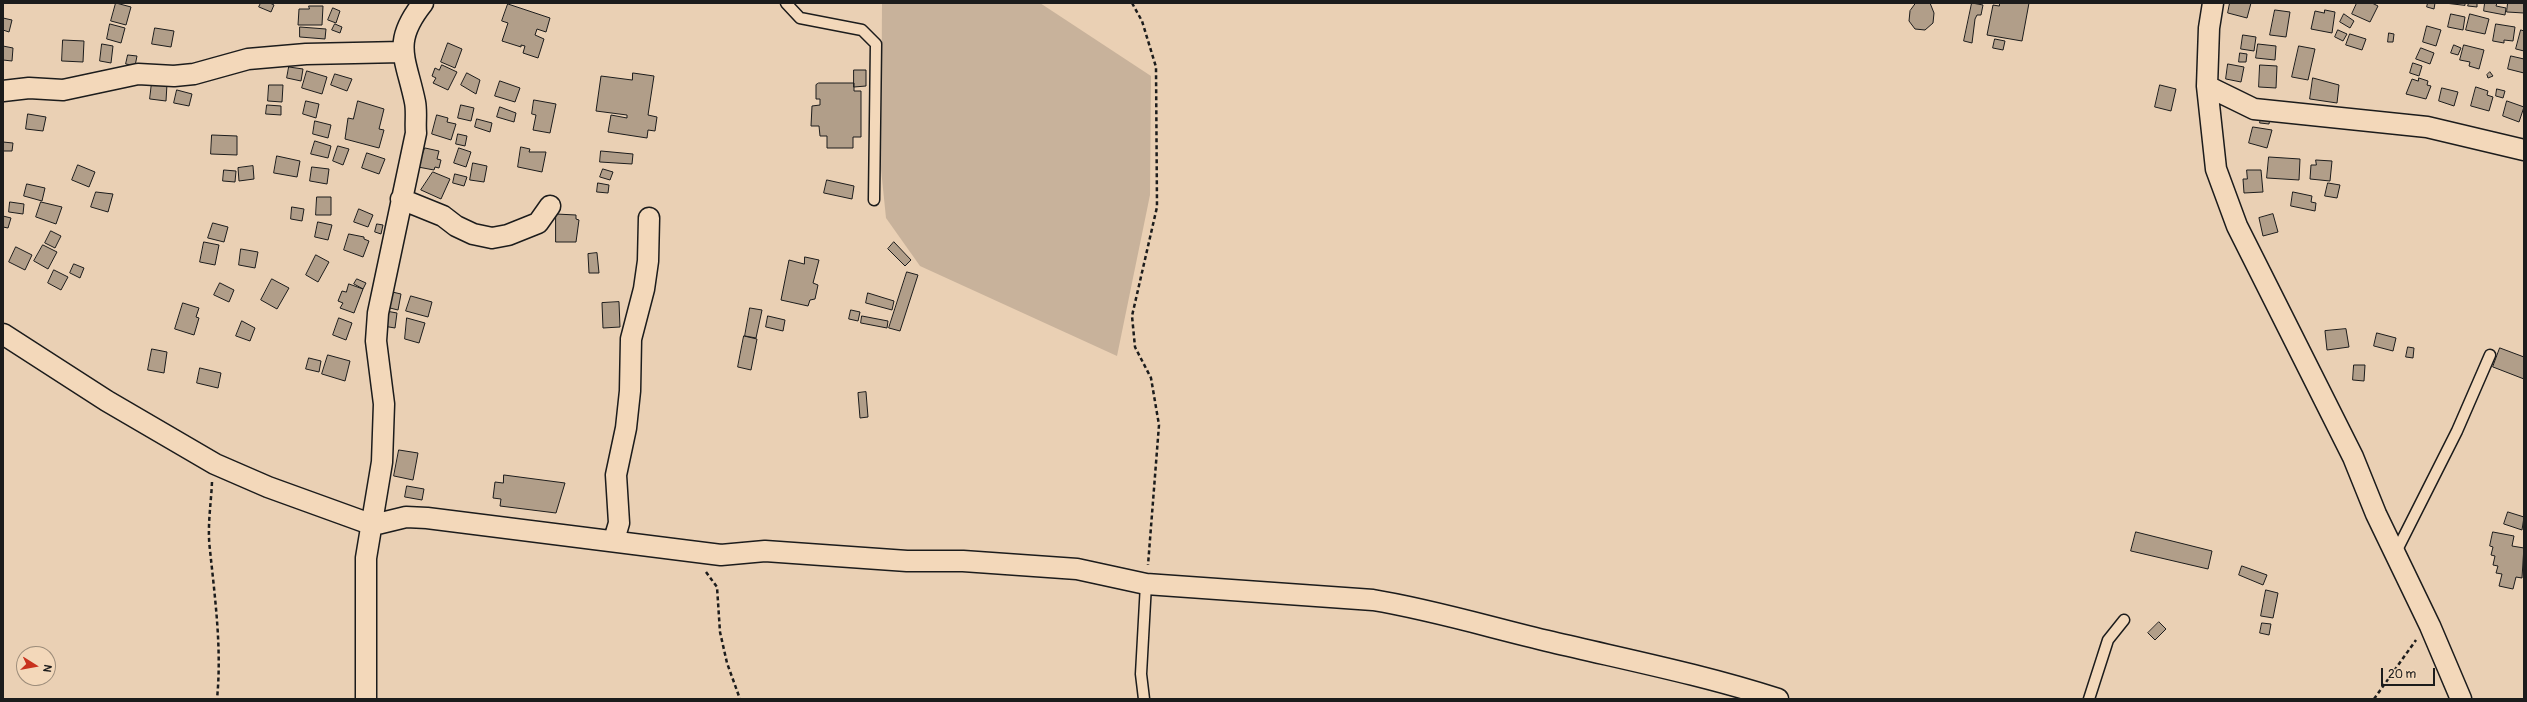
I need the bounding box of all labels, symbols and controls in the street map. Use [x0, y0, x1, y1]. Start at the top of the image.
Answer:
north arrow [16, 646, 56, 686]
scale bar [2383, 660, 2437, 686]
text: N [40, 663, 54, 673]
text: 20 m [2388, 667, 2416, 682]

